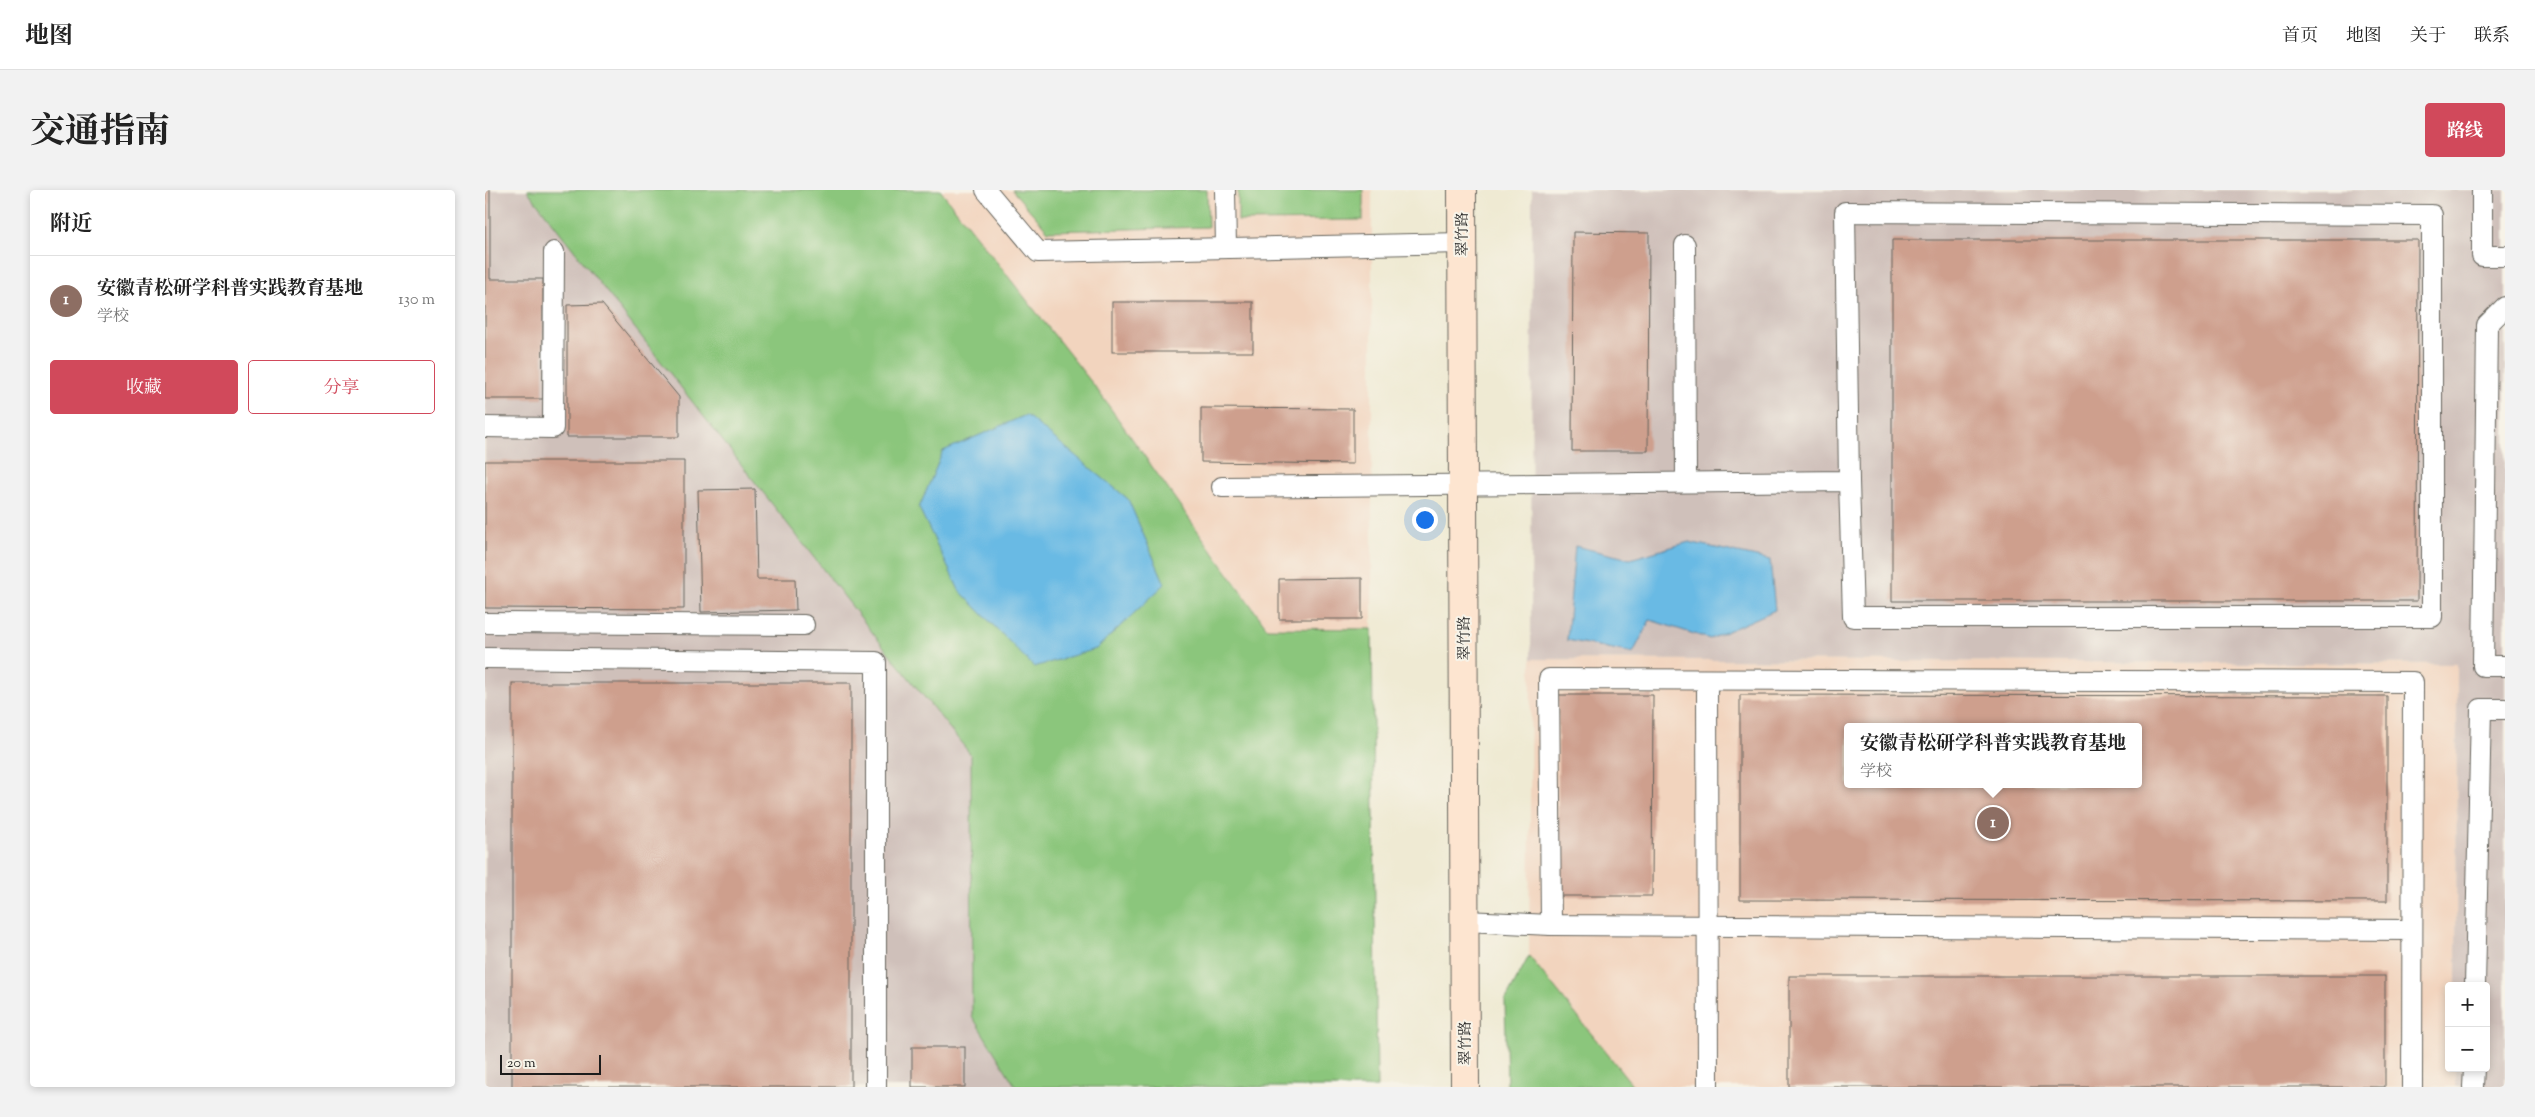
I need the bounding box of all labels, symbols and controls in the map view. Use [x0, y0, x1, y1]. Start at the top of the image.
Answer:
text: 地图 [25, 20, 73, 54]
text: 首页 [2282, 24, 2318, 50]
text: 地图 [2346, 24, 2382, 50]
text: 关于 [2410, 24, 2446, 50]
text: 联系 [2474, 24, 2510, 50]
button: 路线 [2425, 103, 2505, 157]
text: 交通指南 [30, 108, 170, 159]
text: 附近 [50, 210, 92, 240]
street label: 翠竹路 [1453, 211, 1474, 257]
text: 安徽青松研学科普实践教育基地 [97, 276, 363, 303]
text: 1 [63, 289, 69, 312]
text: 130 m [398, 289, 435, 312]
text: 学校 [97, 306, 129, 329]
button: 收藏 [50, 360, 238, 414]
button: 分享 [248, 360, 435, 414]
your location [1412, 507, 1438, 533]
street label: 翠竹路 [1455, 615, 1476, 661]
popup [1844, 723, 2142, 788]
text: 安徽青松研学科普实践教育基地 [1860, 731, 2126, 758]
text: 学校 [1860, 761, 1892, 784]
pin: 1 [1977, 804, 2009, 842]
map controls [2445, 982, 2490, 1072]
button: + [2445, 982, 2490, 1027]
street label: 翠竹路 [1456, 1020, 1477, 1066]
button: − [2445, 1027, 2490, 1072]
scale bar [500, 1052, 601, 1075]
text: 20 m [507, 1054, 536, 1074]

